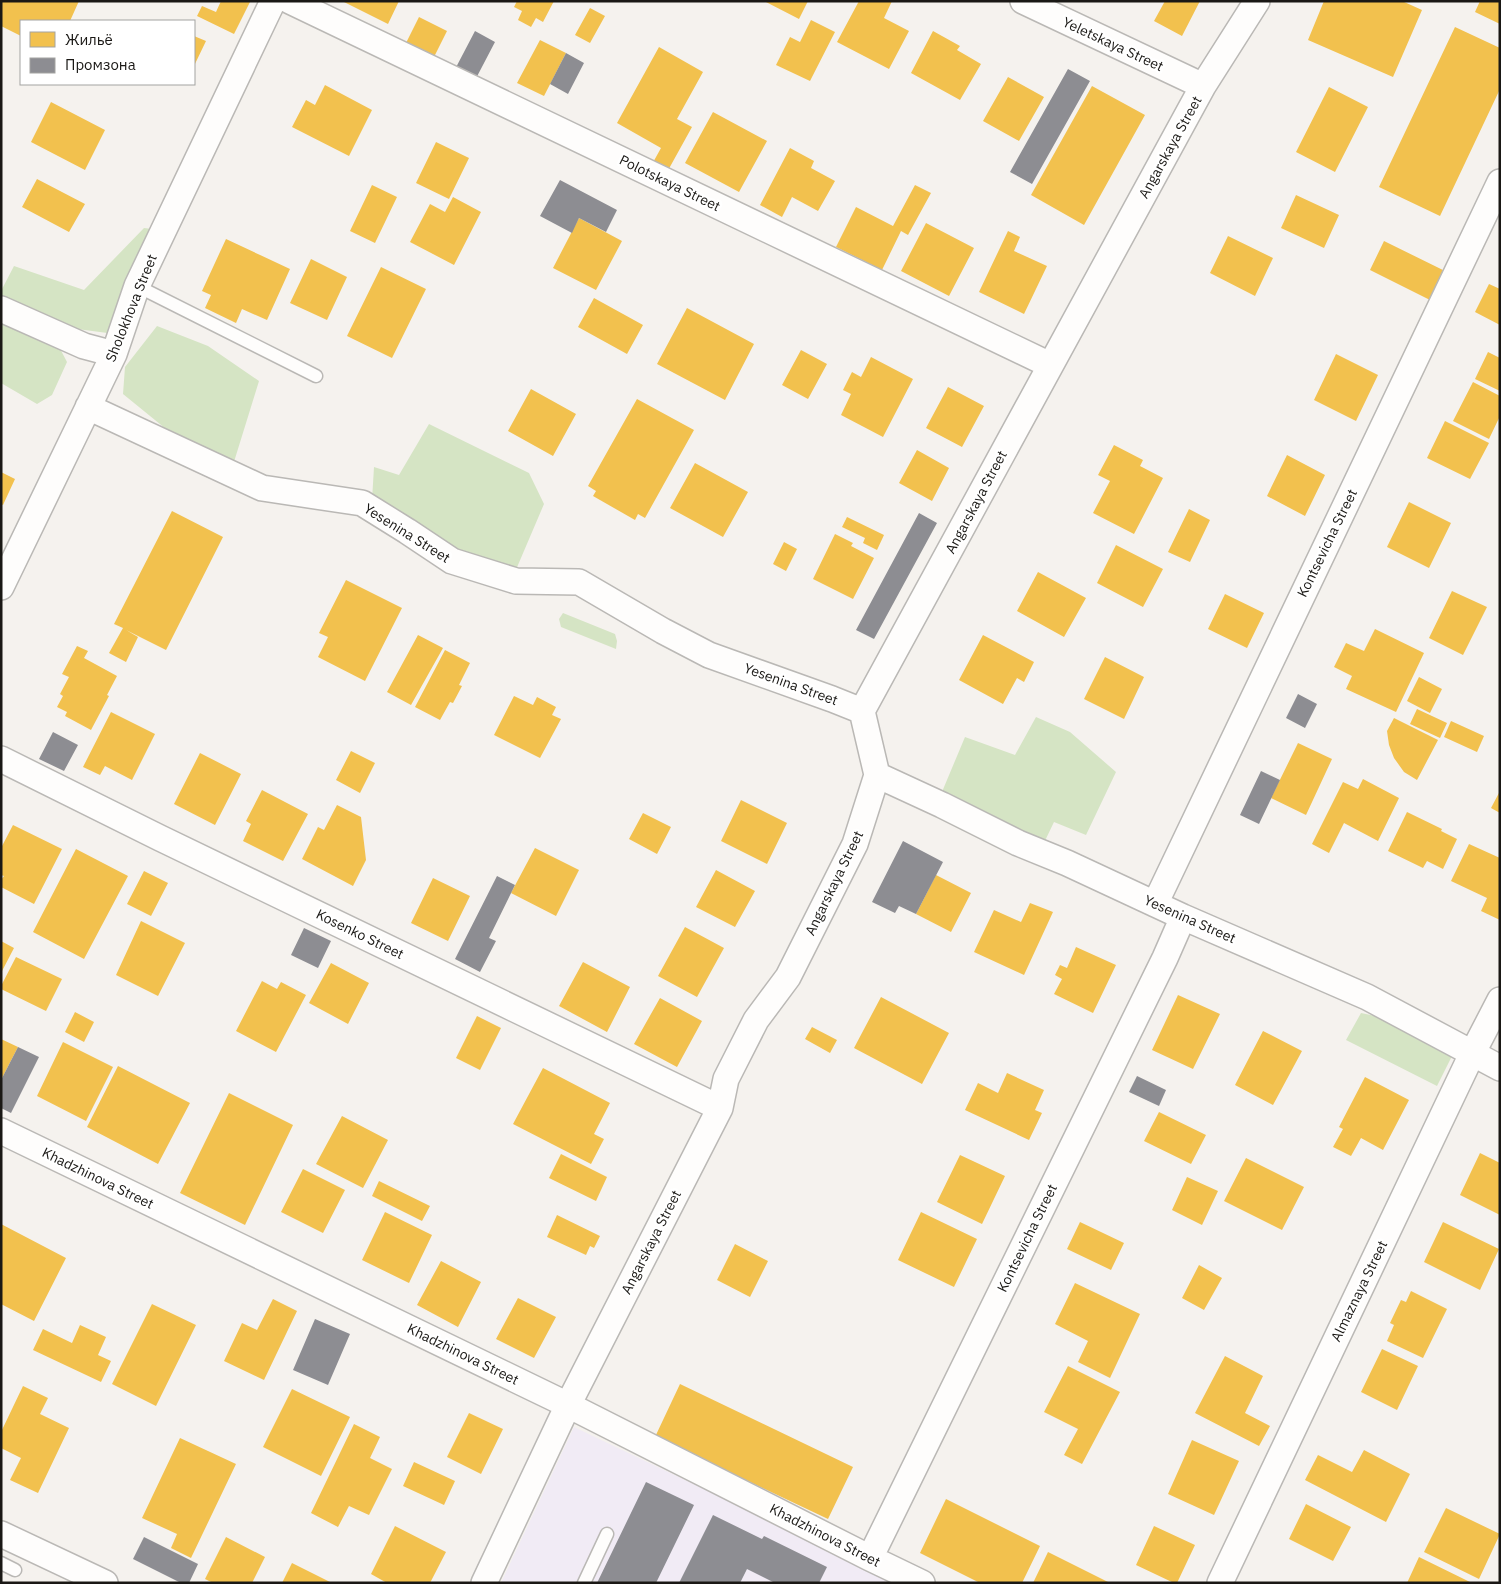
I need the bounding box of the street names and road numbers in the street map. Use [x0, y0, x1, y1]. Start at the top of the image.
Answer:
street label: Yeletskaya Street [1060, 13, 1166, 75]
street label: Angarskaya Street [1134, 93, 1206, 201]
street label: Polotskaya Street [617, 151, 723, 215]
street label: Sholokhova Street [101, 251, 161, 364]
street label: Angarskaya Street [941, 447, 1011, 557]
street label: Kontsevicha Street [1293, 486, 1361, 600]
street label: Yesenina Street [361, 499, 454, 567]
street label: Yesenina Street [742, 659, 840, 709]
street label: Angarskaya Street [801, 828, 867, 938]
street label: Yesenina Street [1141, 891, 1239, 947]
street label: Kosenko Street [313, 905, 407, 963]
street label: Khadzhinova Street [39, 1143, 157, 1213]
street label: Kontsevicha Street [993, 1181, 1061, 1295]
street label: Angarskaya Street [617, 1187, 685, 1297]
street label: Almaznaya Street [1327, 1237, 1391, 1345]
street label: Khadzhinova Street [404, 1319, 522, 1389]
street label: Khadzhinova Street [767, 1499, 884, 1571]

